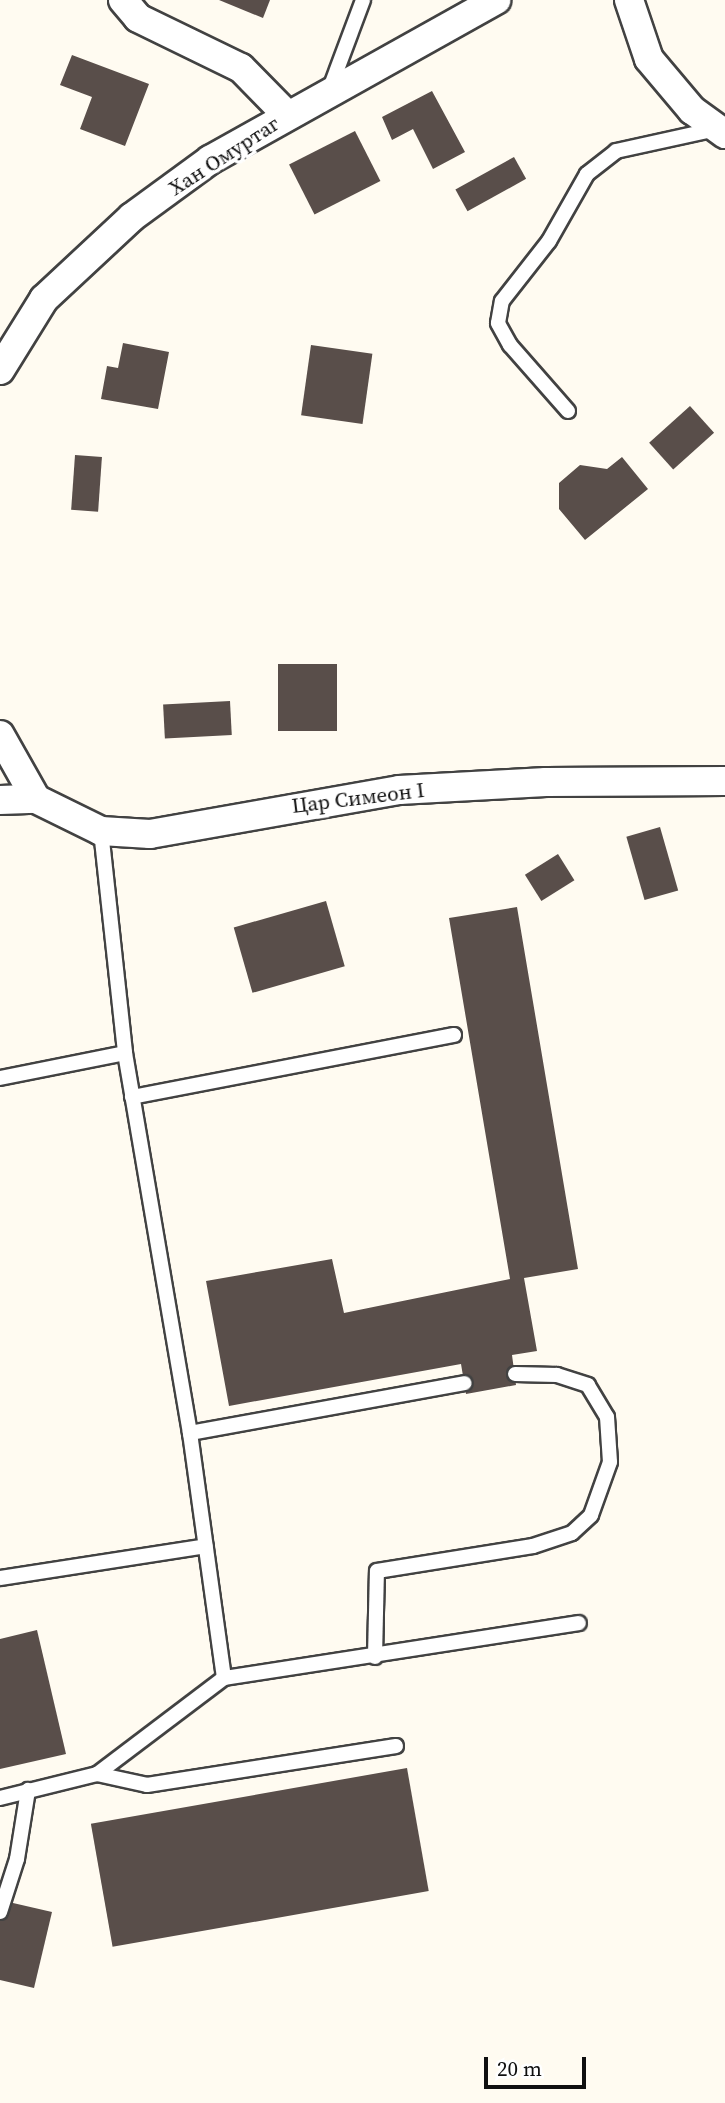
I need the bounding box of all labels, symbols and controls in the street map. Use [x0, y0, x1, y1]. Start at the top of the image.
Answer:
street label: Хан Омуртаг [164, 111, 284, 201]
street label: Цар Симеон I [290, 777, 426, 819]
scale bar [487, 2044, 588, 2088]
text: 20 m [497, 2054, 542, 2083]

